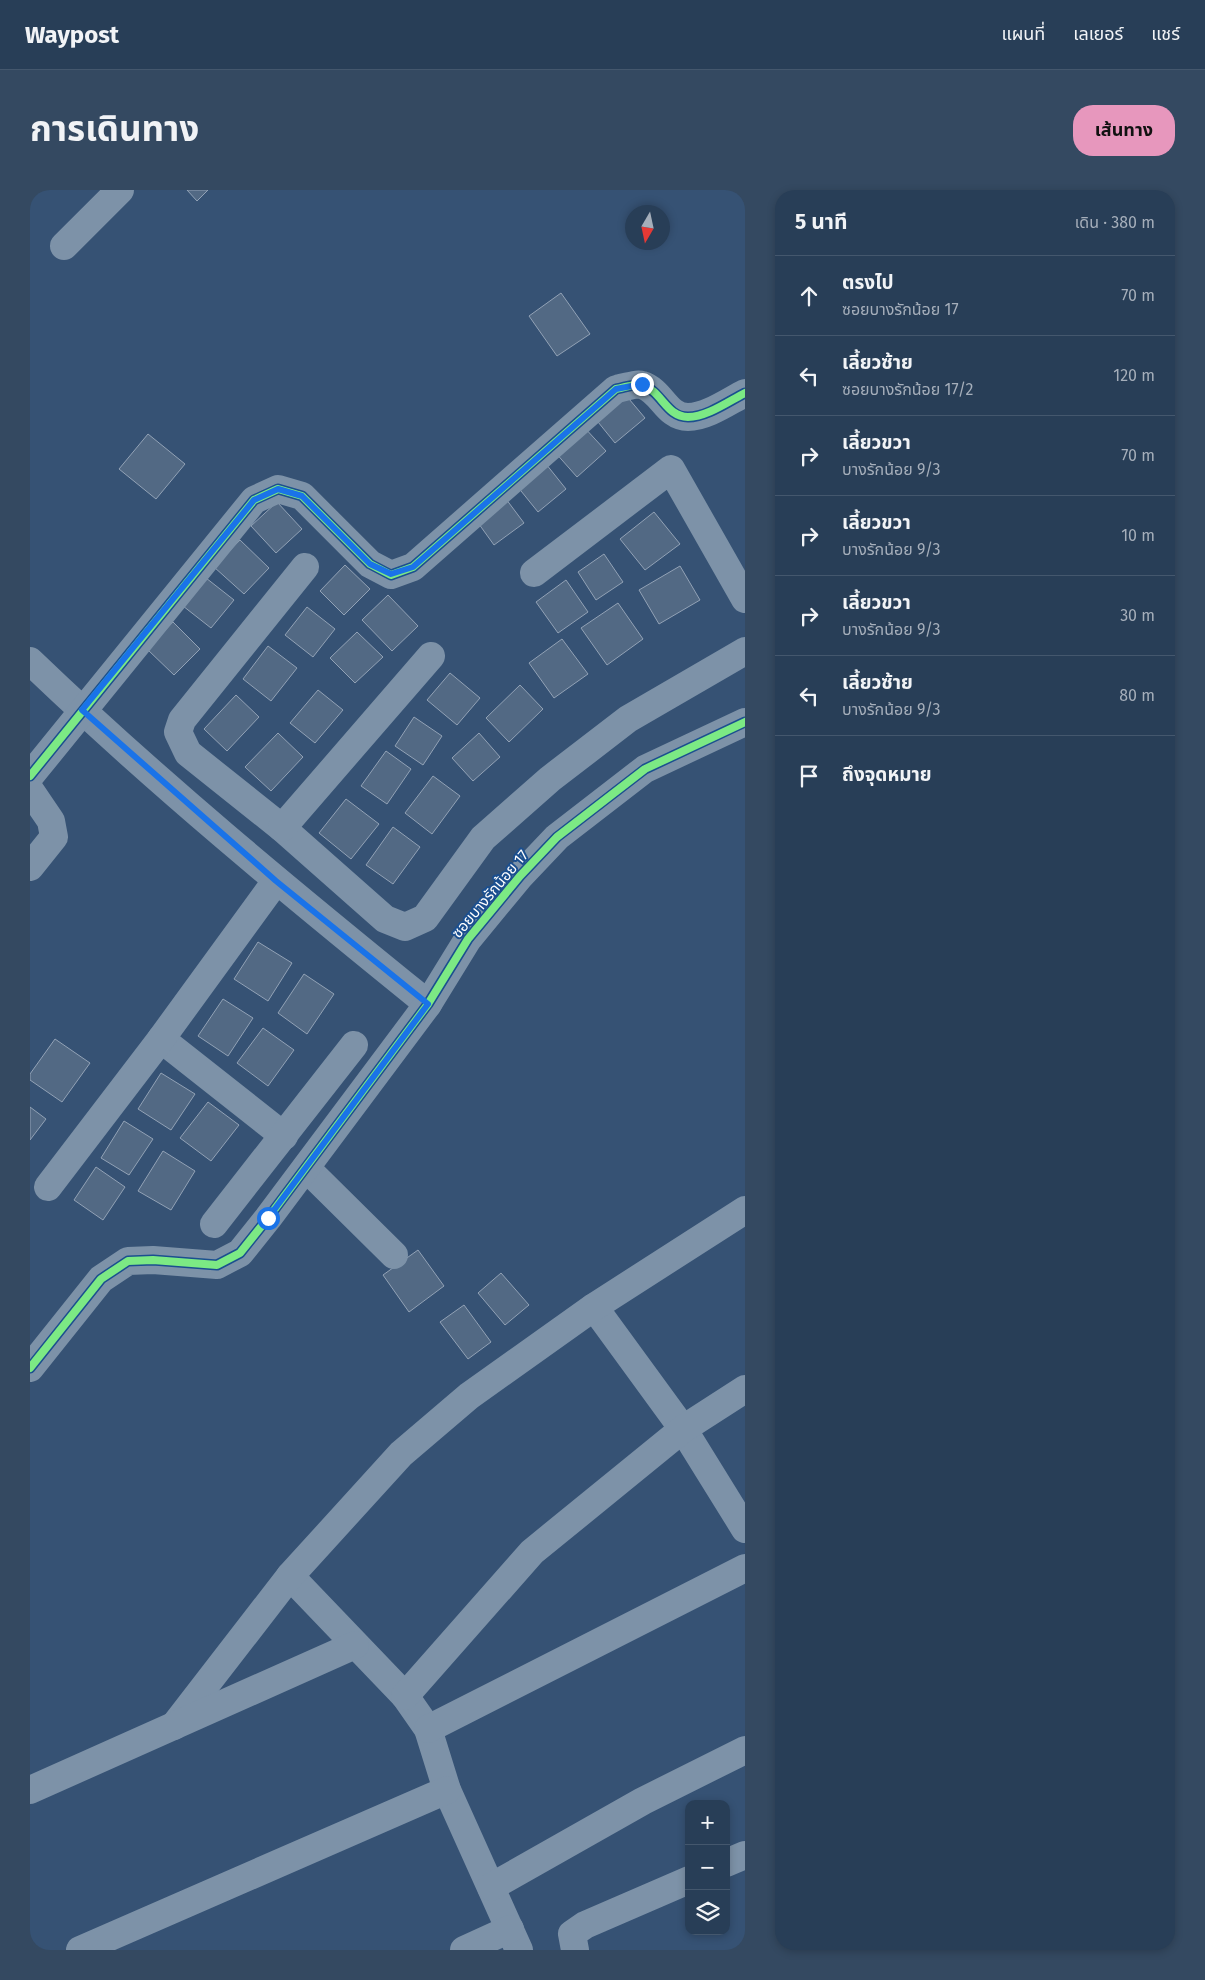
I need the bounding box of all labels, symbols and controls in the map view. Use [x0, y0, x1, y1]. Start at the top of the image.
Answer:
text: Waypost [25, 21, 119, 49]
text: แผนที่ [1001, 23, 1045, 45]
text: เลเยอร์ [1073, 23, 1123, 45]
text: แชร์ [1151, 23, 1180, 45]
button: เส้นทาง [1073, 105, 1175, 156]
text: การเดินทาง [30, 108, 199, 150]
north arrow [625, 205, 670, 250]
text: 5 นาที [795, 209, 847, 235]
text: เดิน · 380 m [1075, 213, 1155, 232]
text: ตรงไป [842, 271, 894, 294]
icon: ahead [795, 282, 823, 310]
text: 70 m [1121, 286, 1155, 305]
text: ซอยบางรักน้อย 17 [842, 300, 959, 319]
text: เลี้ยวซ้าย [842, 351, 913, 374]
icon: left [795, 362, 823, 390]
text: 120 m [1113, 366, 1155, 385]
route end [631, 373, 654, 396]
text: ซอยบางรักน้อย 17/2 [842, 380, 973, 399]
text: เลี้ยวขวา [842, 431, 911, 454]
icon: right [795, 442, 823, 470]
text: 70 m [1121, 446, 1155, 465]
text: บางรักน้อย 9/3 [842, 460, 940, 479]
text: เลี้ยวขวา [842, 511, 911, 534]
icon: right [795, 522, 823, 550]
text: 10 m [1121, 526, 1155, 545]
text: บางรักน้อย 9/3 [842, 540, 940, 559]
text: เลี้ยวขวา [842, 591, 911, 614]
icon: right [795, 602, 823, 630]
text: 30 m [1120, 606, 1155, 625]
text: บางรักน้อย 9/3 [842, 620, 940, 639]
text: เลี้ยวซ้าย [842, 671, 913, 694]
icon: left [795, 682, 823, 710]
text: 80 m [1119, 686, 1155, 705]
text: บางรักน้อย 9/3 [842, 700, 940, 719]
icon: arrive [795, 762, 823, 790]
text: ถึงจุดหมาย [842, 763, 932, 786]
street label: ซอยบางรักน้อย 17 [448, 846, 532, 942]
route start [257, 1207, 280, 1230]
map controls [685, 1800, 730, 1935]
button: + [685, 1800, 730, 1845]
button: − [685, 1845, 730, 1890]
button: layers [685, 1890, 730, 1935]

